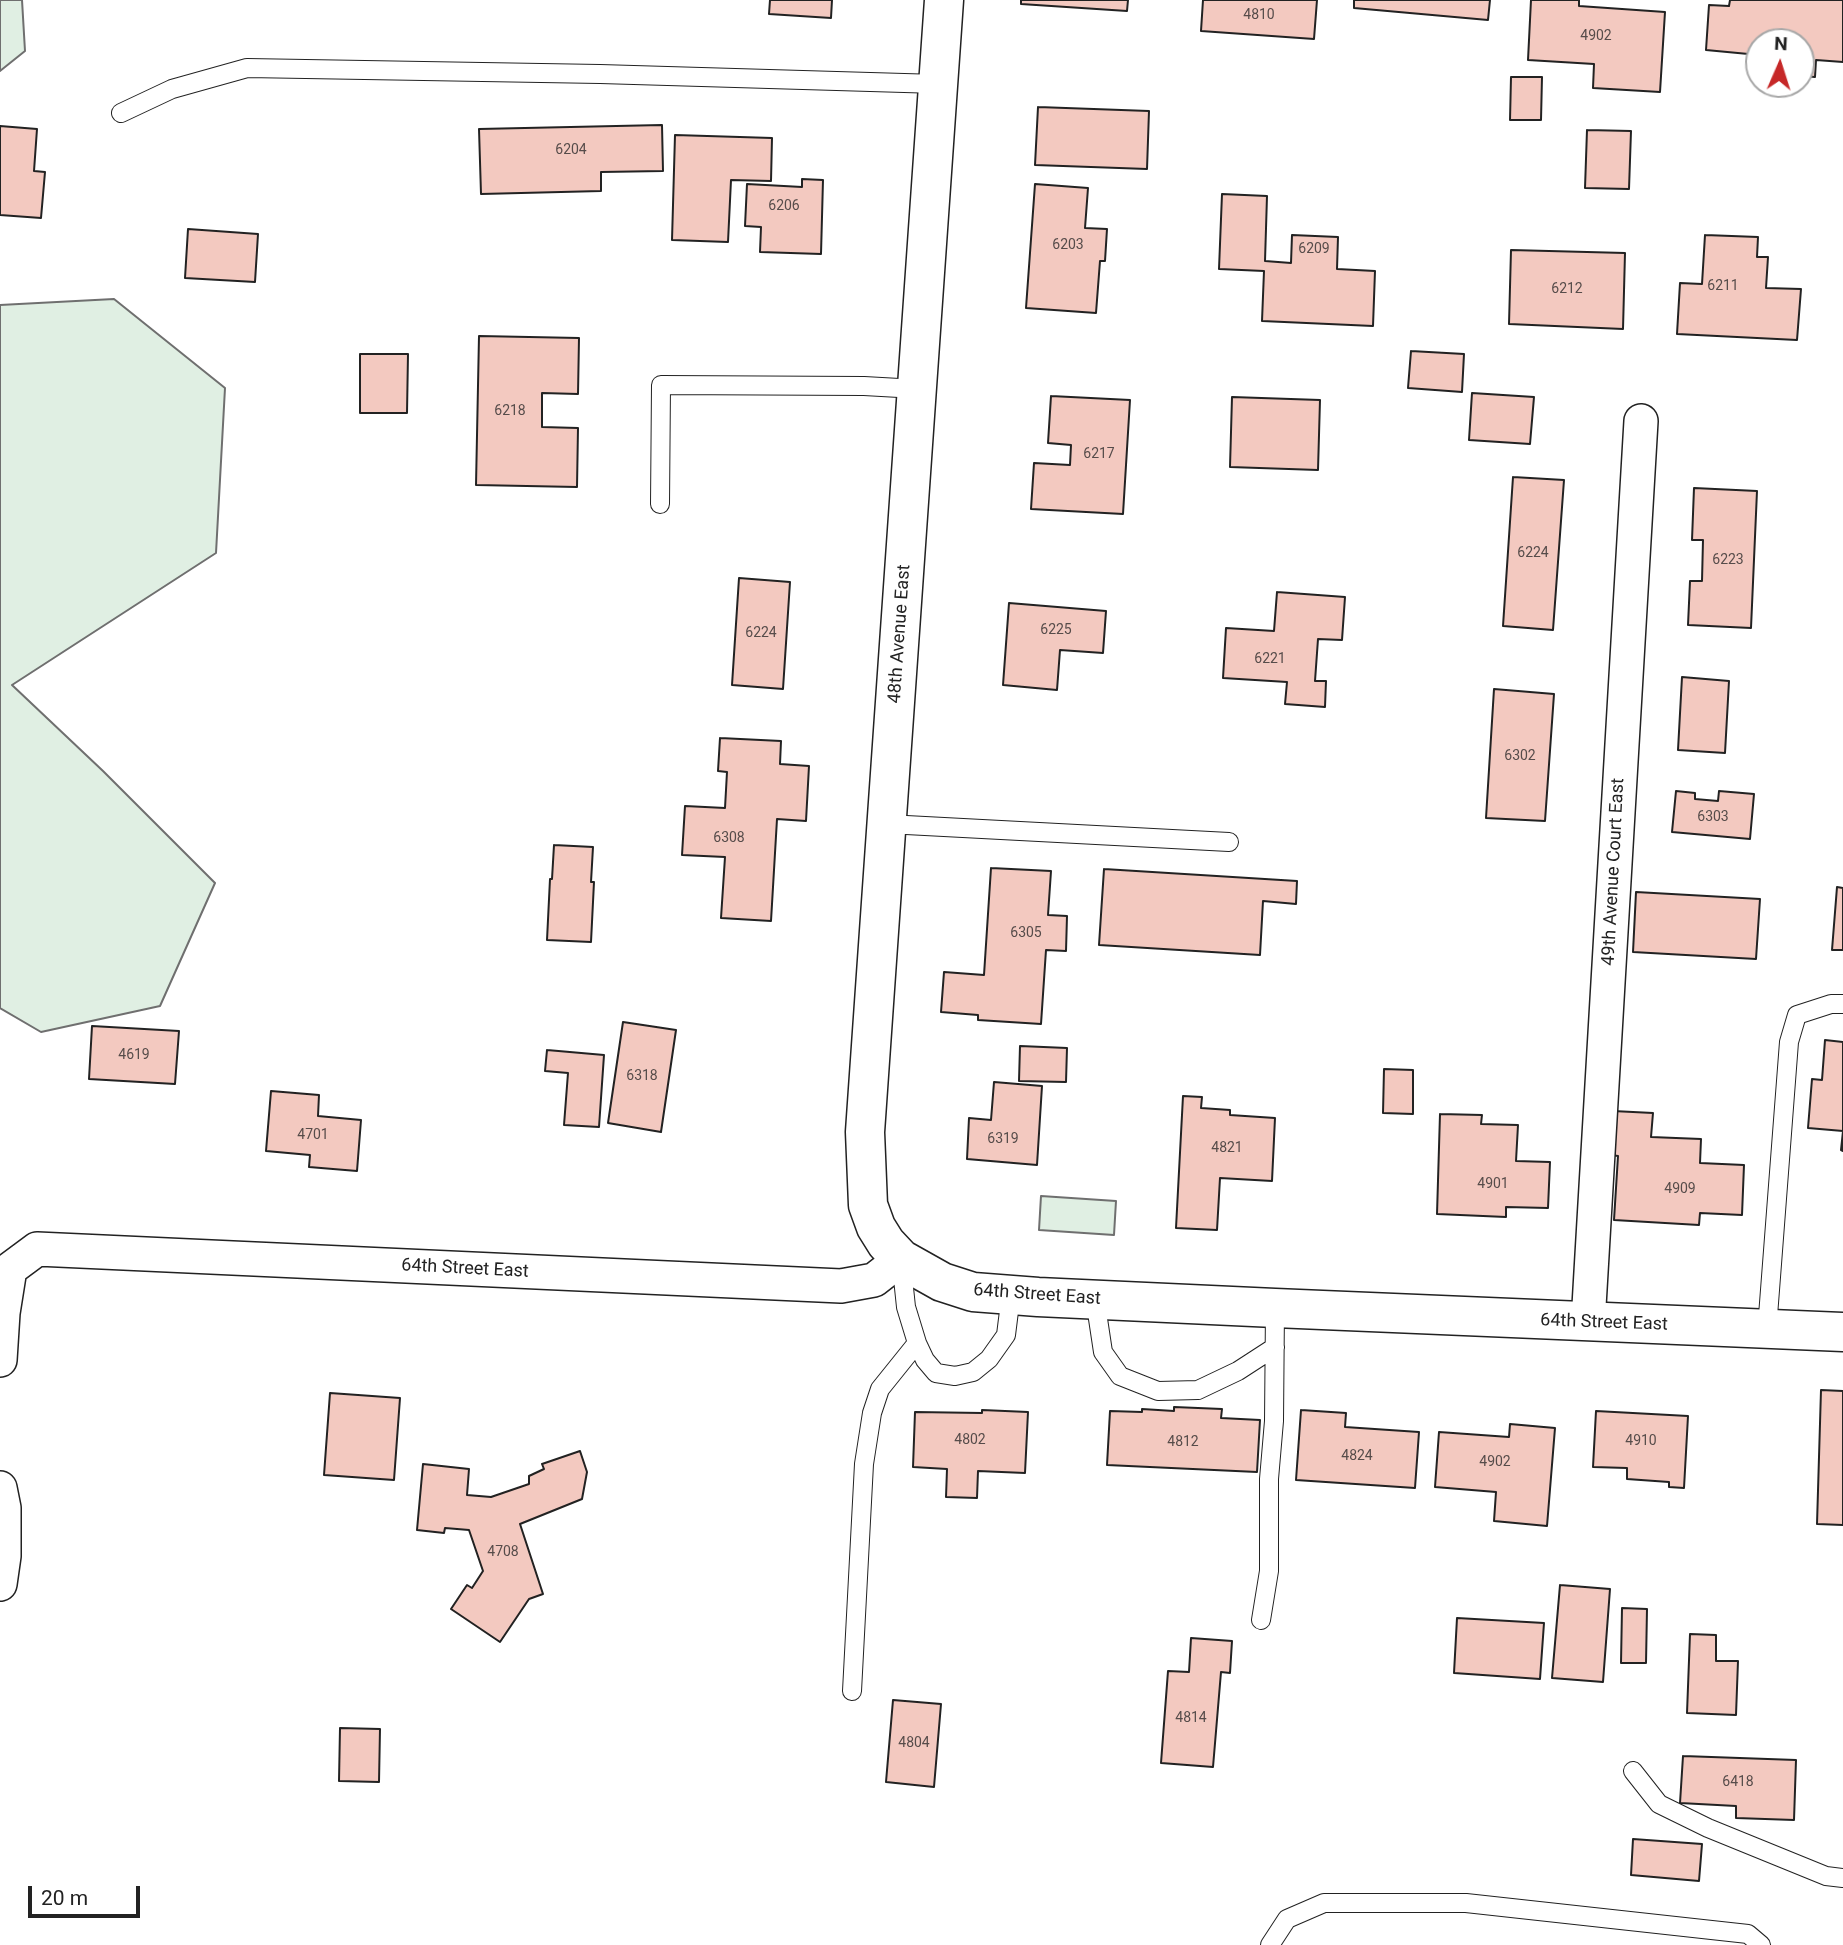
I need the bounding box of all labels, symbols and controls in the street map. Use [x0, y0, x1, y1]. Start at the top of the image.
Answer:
house number: 4810 [1243, 7, 1275, 23]
house number: 4902 [1580, 28, 1612, 44]
north arrow [1745, 28, 1815, 98]
text: N [1774, 32, 1788, 55]
house number: 6204 [555, 142, 587, 158]
house number: 6206 [768, 198, 800, 214]
house number: 6203 [1052, 237, 1084, 253]
house number: 6209 [1298, 241, 1330, 257]
house number: 6211 [1707, 278, 1739, 294]
house number: 6212 [1551, 281, 1583, 297]
house number: 6218 [494, 403, 526, 419]
house number: 6217 [1083, 446, 1115, 462]
house number: 6224 [1517, 545, 1549, 561]
house number: 6223 [1712, 552, 1744, 568]
street label: 48th Avenue East [884, 564, 916, 704]
house number: 6225 [1040, 622, 1072, 638]
house number: 6224 [745, 625, 777, 641]
house number: 6221 [1254, 651, 1286, 667]
house number: 6302 [1504, 748, 1536, 764]
street label: 49th Avenue Court East [1598, 778, 1630, 966]
house number: 6303 [1697, 809, 1729, 825]
house number: 6308 [713, 830, 745, 846]
house number: 6305 [1010, 925, 1042, 941]
house number: 4619 [118, 1047, 150, 1063]
house number: 6318 [626, 1068, 658, 1084]
house number: 4701 [297, 1127, 329, 1143]
house number: 6319 [987, 1131, 1019, 1147]
house number: 4821 [1211, 1140, 1243, 1156]
house number: 4901 [1477, 1176, 1509, 1192]
house number: 4909 [1664, 1181, 1696, 1197]
street label: 64th Street East [401, 1255, 529, 1283]
street label: 64th Street East [973, 1280, 1101, 1310]
street label: 64th Street East [1540, 1310, 1668, 1336]
house number: 4802 [954, 1432, 986, 1448]
house number: 4910 [1625, 1433, 1657, 1449]
house number: 4812 [1167, 1434, 1199, 1450]
house number: 4824 [1341, 1448, 1373, 1464]
house number: 4902 [1479, 1454, 1511, 1470]
house number: 4708 [487, 1544, 519, 1560]
house number: 4814 [1175, 1710, 1207, 1726]
house number: 4804 [898, 1735, 930, 1751]
house number: 6418 [1722, 1774, 1754, 1790]
scale bar [32, 1871, 144, 1915]
text: 20 m [41, 1886, 88, 1910]

